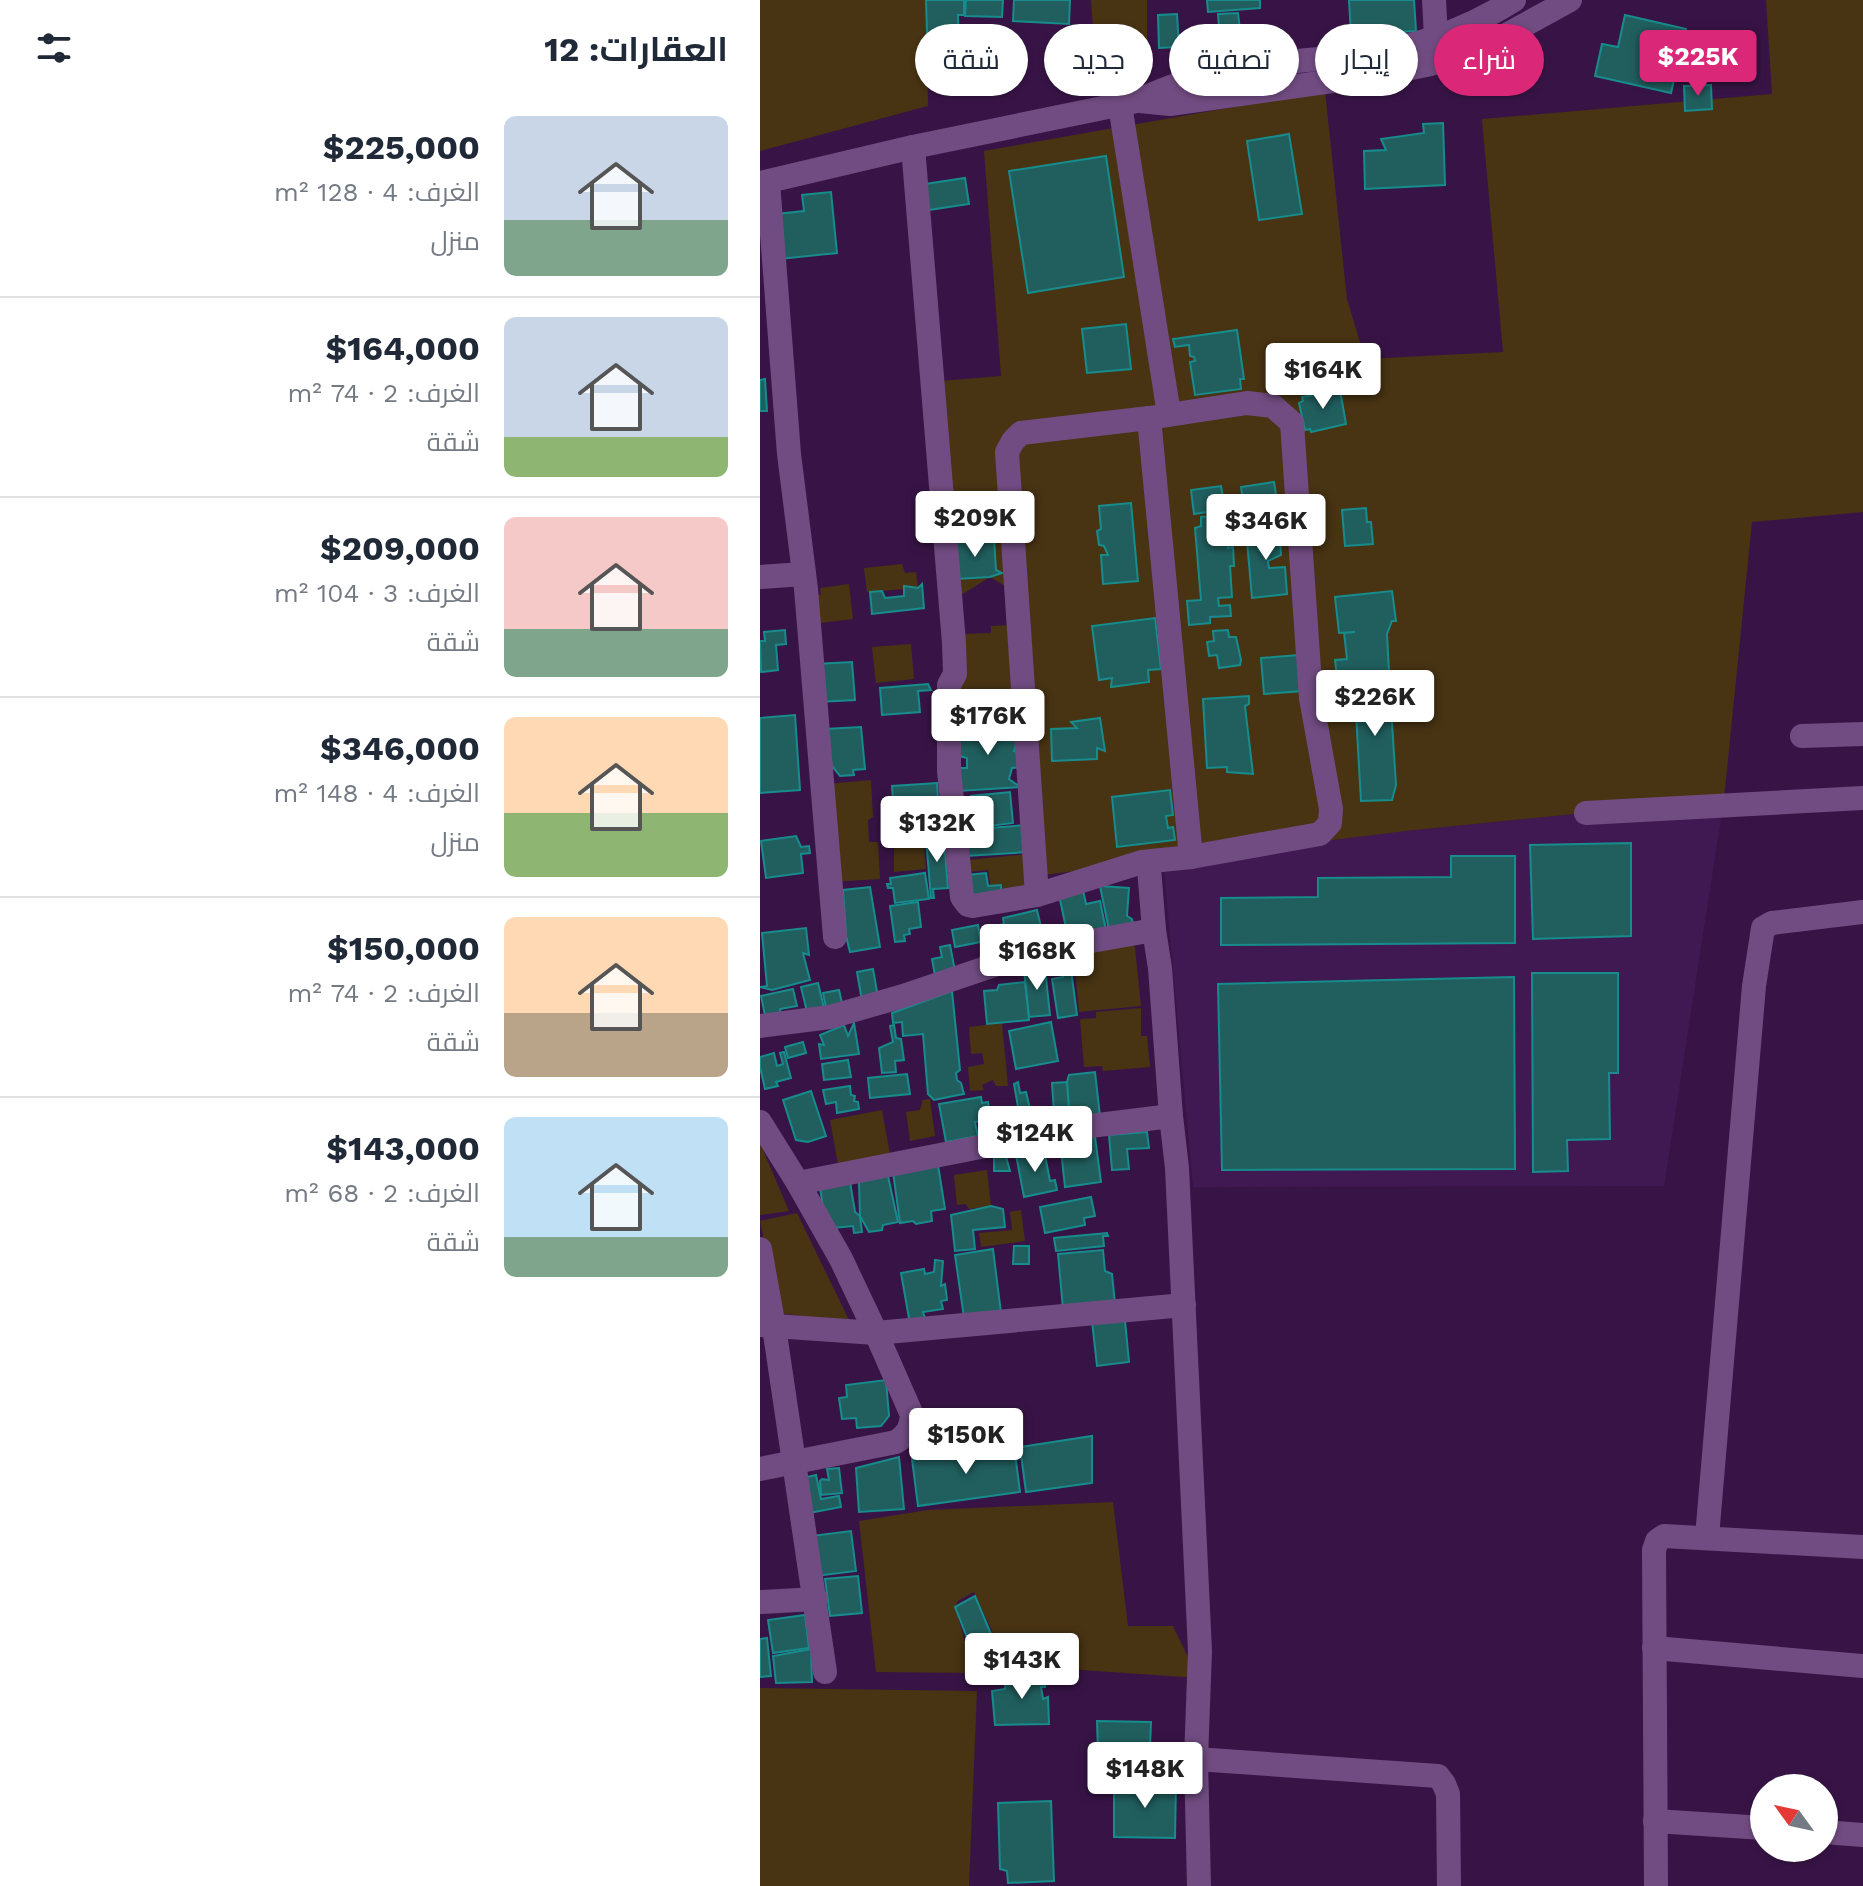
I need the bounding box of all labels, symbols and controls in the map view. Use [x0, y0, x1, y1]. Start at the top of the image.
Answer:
chip: شقة [915, 24, 1028, 96]
chip: جديد [1044, 24, 1153, 96]
chip: تصفية [1169, 24, 1299, 96]
chip: إيجار [1315, 24, 1418, 96]
chip: شراء [1434, 24, 1544, 96]
icon: filters [32, 26, 76, 70]
text: العقارات: 12 [544, 29, 728, 69]
pin: $225K [1642, 30, 1754, 98]
text: $225K [1658, 41, 1738, 71]
text: $225,000 [323, 127, 480, 167]
icon: home [568, 148, 664, 244]
text: الغرف: 4 · 128 m² [274, 177, 480, 207]
text: منزل [431, 226, 480, 256]
text: $164,000 [326, 328, 480, 368]
pin: $164K [1267, 343, 1379, 411]
icon: home [568, 349, 664, 445]
text: $164K [1284, 354, 1362, 384]
text: الغرف: 2 · 74 m² [287, 378, 480, 408]
text: شقة [427, 427, 480, 457]
pin: $209K [919, 491, 1031, 559]
pin: $346K [1210, 494, 1322, 562]
text: $209K [934, 502, 1016, 532]
text: $346K [1225, 505, 1307, 535]
text: $209,000 [320, 528, 480, 568]
icon: home [568, 549, 664, 645]
text: الغرف: 3 · 104 m² [274, 578, 480, 608]
text: شقة [427, 627, 480, 657]
pin: $226K [1319, 670, 1431, 738]
text: $226K [1334, 681, 1416, 711]
pin: $176K [932, 689, 1044, 757]
text: $176K [949, 700, 1027, 730]
text: $346,000 [320, 728, 480, 768]
icon: home [568, 749, 664, 845]
text: الغرف: 4 · 148 m² [273, 778, 480, 808]
pin: $132K [881, 796, 993, 864]
text: $132K [899, 807, 975, 837]
text: منزل [431, 827, 480, 857]
pin: $168K [981, 924, 1093, 992]
text: $150,000 [327, 928, 480, 968]
text: $168K [998, 935, 1076, 965]
icon: home [568, 949, 664, 1045]
text: الغرف: 2 · 74 m² [287, 978, 480, 1008]
text: شقة [427, 1027, 480, 1057]
pin: $124K [979, 1106, 1091, 1174]
text: $124K [996, 1117, 1074, 1147]
text: $143,000 [326, 1128, 480, 1168]
icon: home [568, 1149, 664, 1245]
text: الغرف: 2 · 68 m² [284, 1178, 480, 1208]
text: شقة [427, 1227, 480, 1257]
pin: $150K [910, 1408, 1022, 1476]
text: $150K [927, 1419, 1005, 1449]
pin: $143K [966, 1633, 1078, 1701]
text: $143K [983, 1644, 1061, 1674]
pin: $148K [1089, 1742, 1201, 1810]
text: $148K [1106, 1753, 1185, 1783]
north arrow [1750, 1774, 1838, 1862]
map controls [1750, 1774, 1838, 1862]

